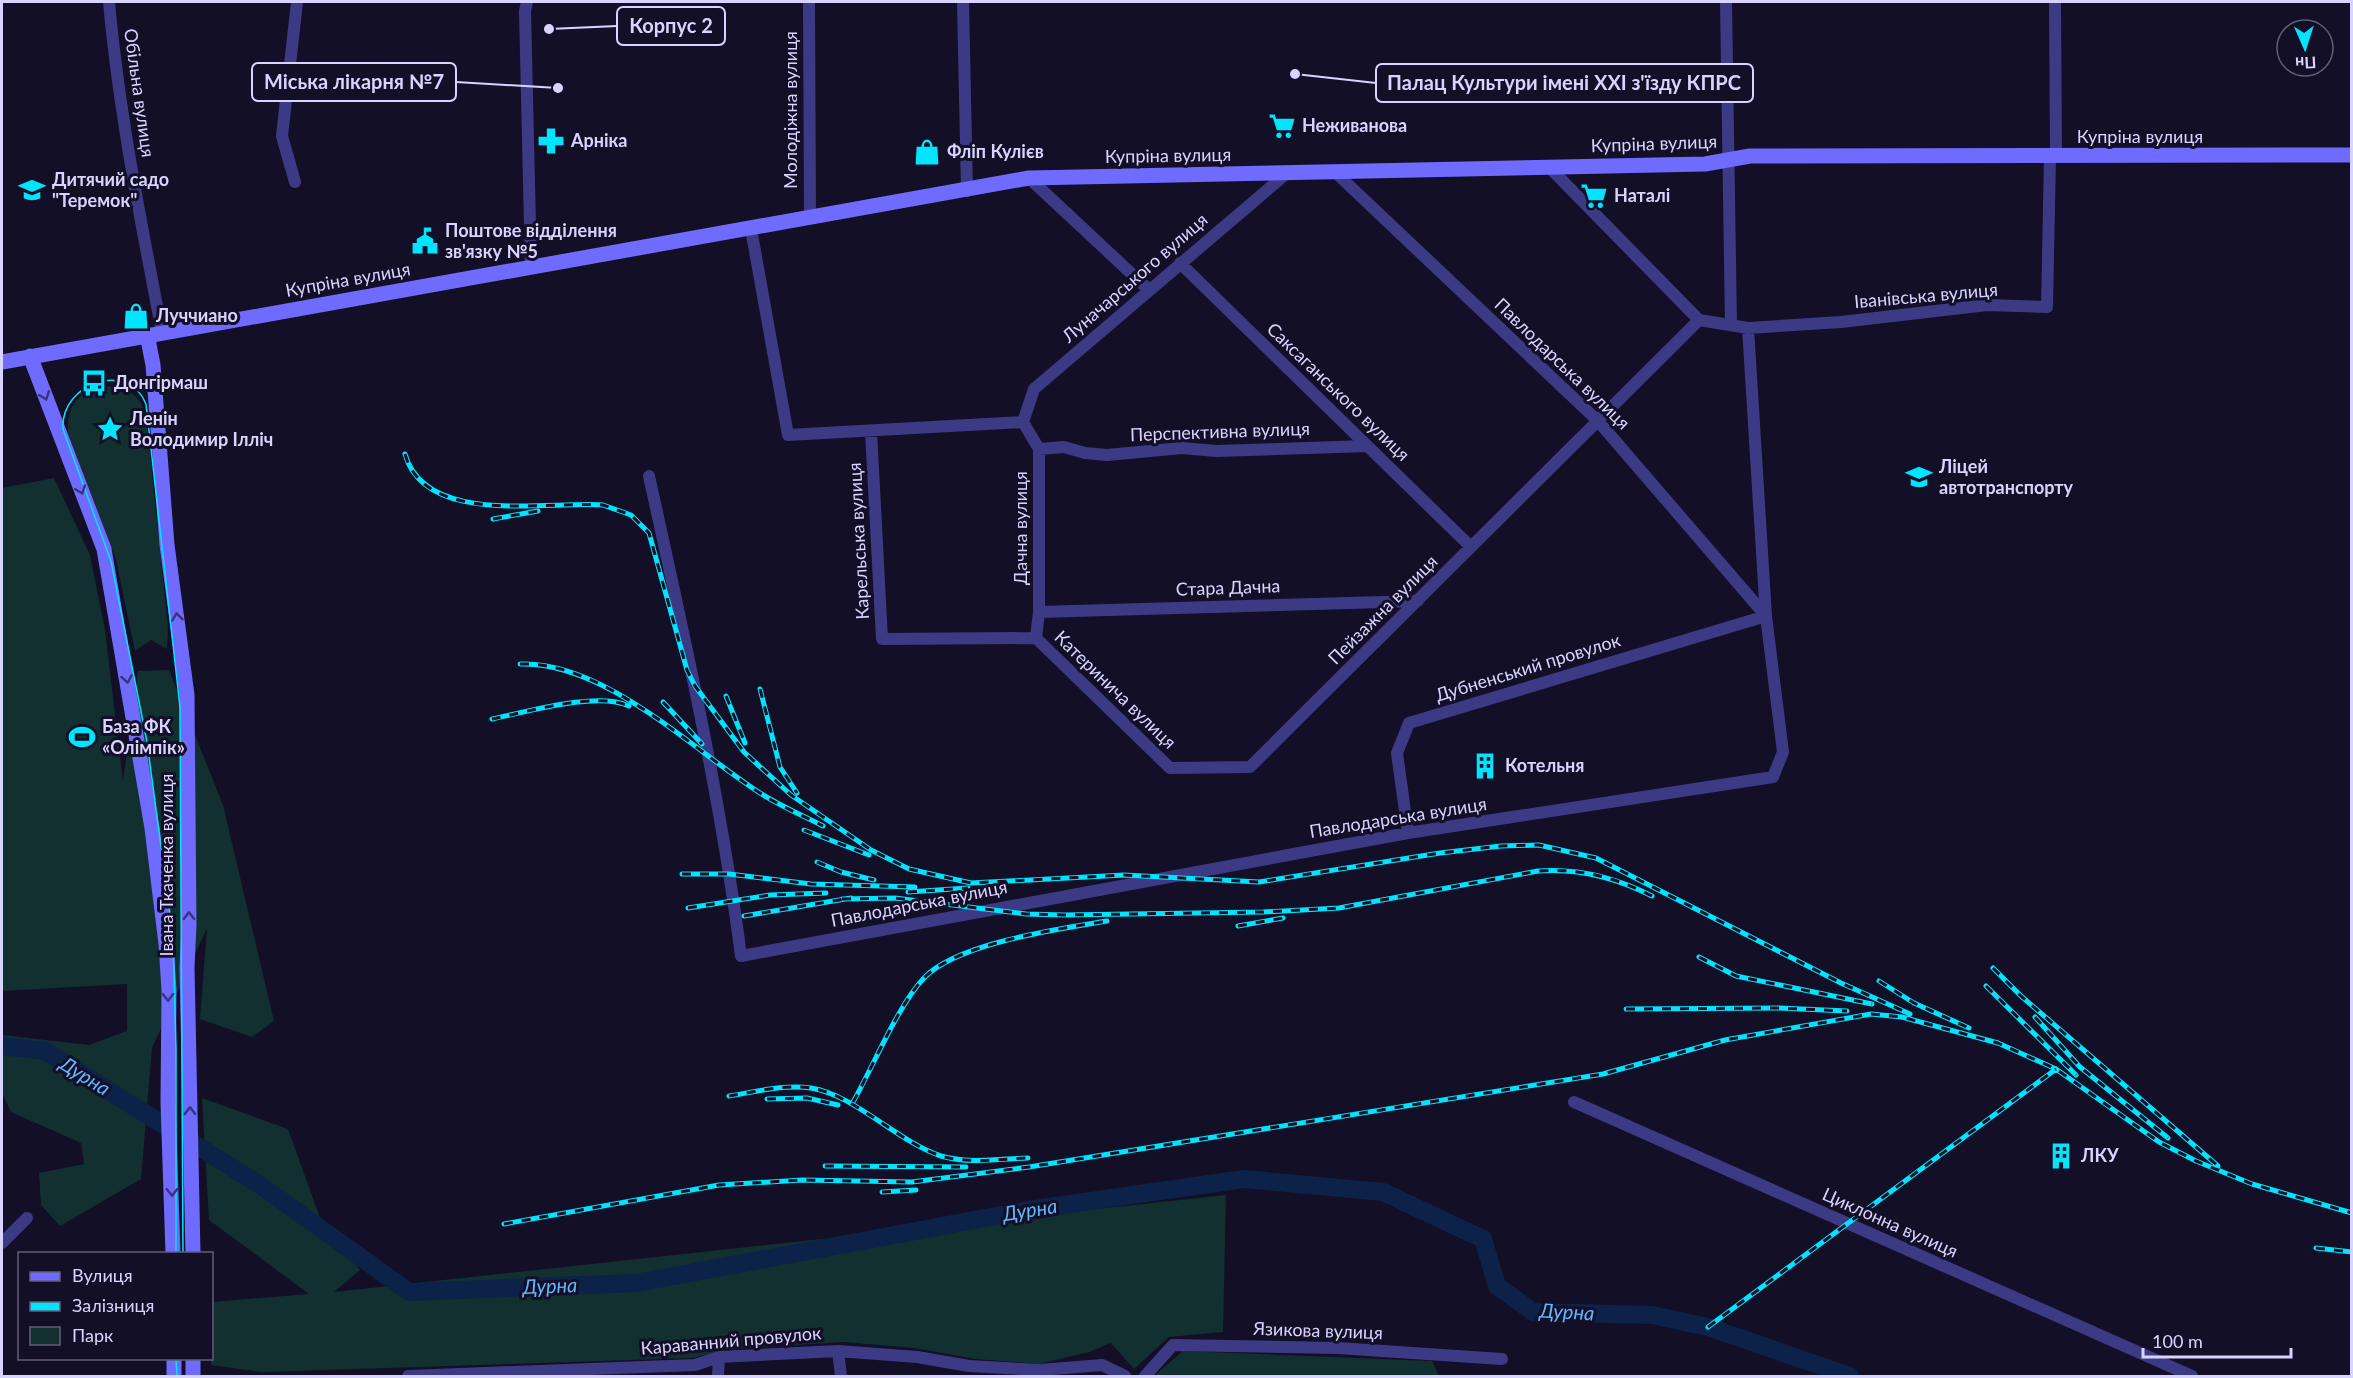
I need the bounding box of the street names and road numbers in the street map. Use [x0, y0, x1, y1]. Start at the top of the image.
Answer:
street label: Обільна вулиця [120, 27, 160, 159]
street label: Молодіжна вулиця [779, 31, 801, 189]
street label: Купріна вулиця [2077, 125, 2203, 147]
street label: Купріна вулиця [1590, 130, 1718, 156]
street label: Купріна вулиця [1105, 143, 1231, 167]
street label: Луначарського вулиця [1056, 208, 1212, 347]
street label: Купріна вулиця [284, 257, 412, 301]
street label: Іванівська вулиця [1853, 278, 1999, 312]
street label: Павлодарська вулиця [1491, 293, 1635, 433]
street label: Саксаганського вулиця [1263, 317, 1415, 465]
street label: Перспективна вулиця [1130, 417, 1310, 445]
street label: Карельська вулиця [843, 462, 873, 620]
street label: Дачна вулиця [1009, 471, 1031, 585]
street label: Пейзажна вулиця [1323, 550, 1442, 669]
street label: Стара Дачна [1175, 574, 1281, 600]
street label: Катеринича вулиця [1050, 626, 1181, 753]
street label: Дубненський провулок [1433, 628, 1624, 706]
street label: Івана Ткаченка вулиця [155, 774, 177, 956]
street label: Павлодарська вулиця [1308, 792, 1488, 842]
street label: Павлодарська вулиця [829, 875, 1009, 931]
street label: Циклонна вулиця [1819, 1182, 1962, 1262]
street label: Язикова вулиця [1252, 1317, 1383, 1343]
street label: Караванний провулок [640, 1321, 823, 1359]

